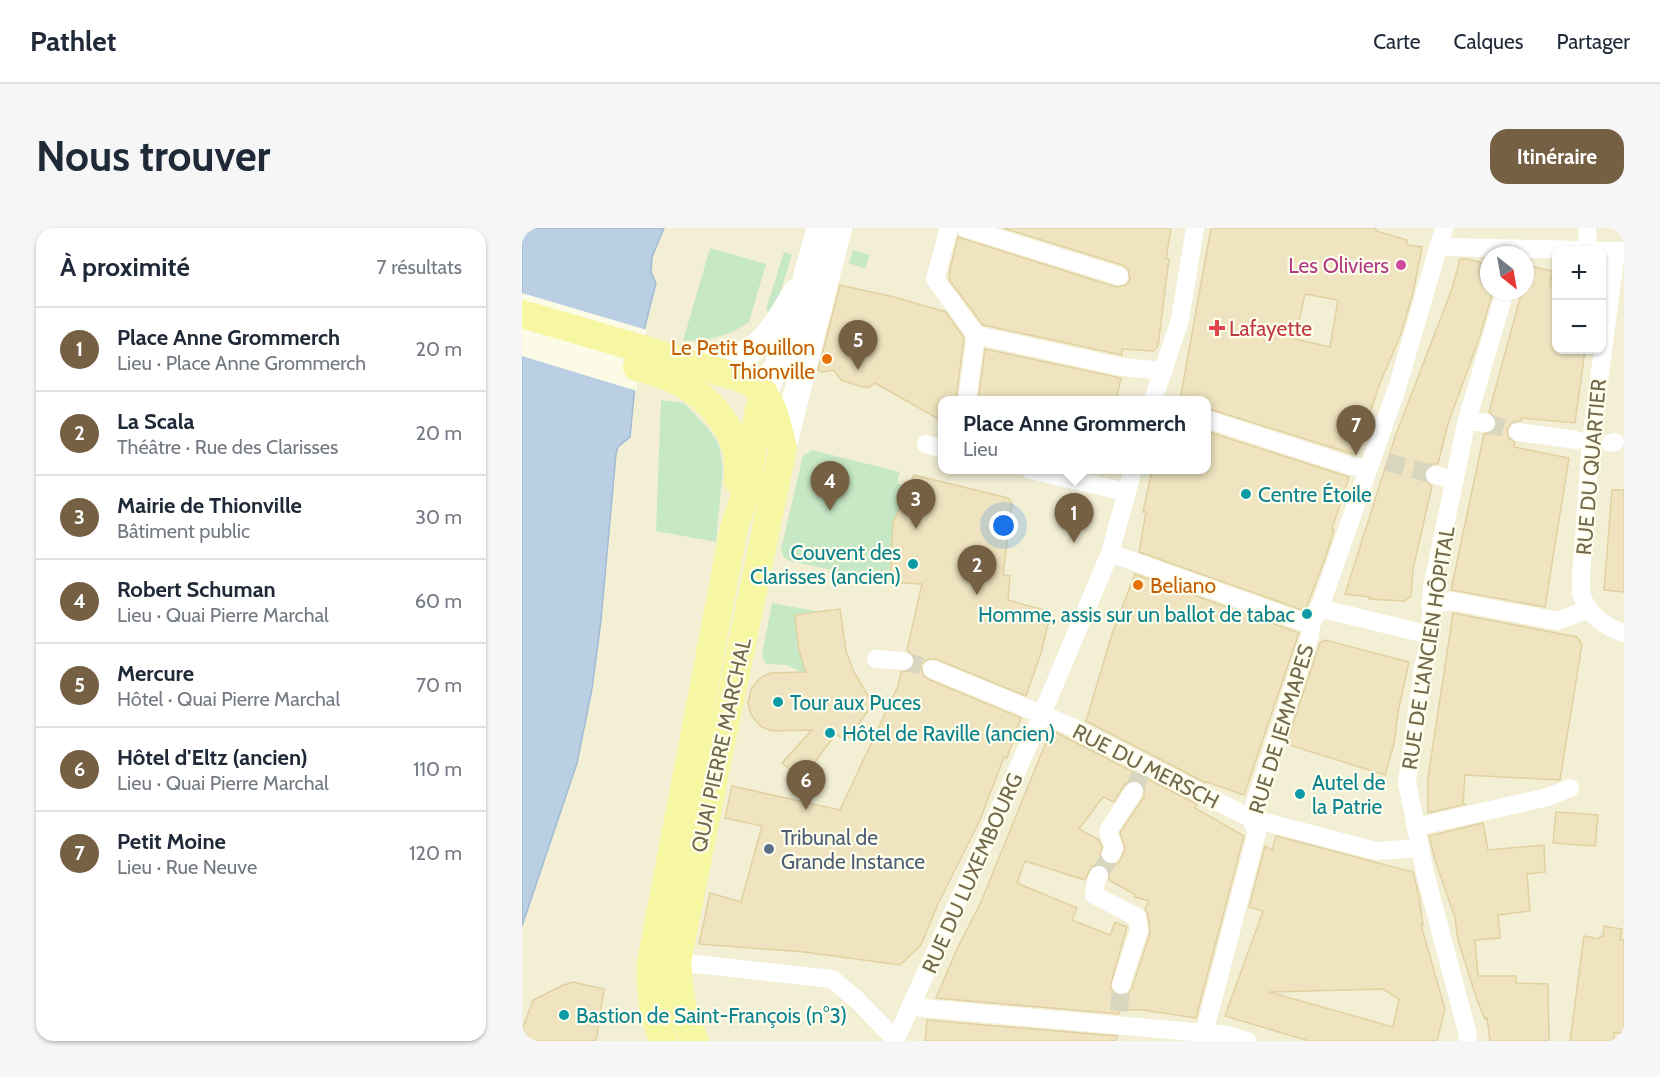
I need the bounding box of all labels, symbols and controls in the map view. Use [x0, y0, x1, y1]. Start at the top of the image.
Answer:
text: Pathlet [30, 24, 116, 58]
text: Carte [1373, 29, 1421, 54]
text: Calques [1454, 29, 1524, 54]
text: Partager [1557, 29, 1630, 54]
button: Itinéraire [1490, 129, 1624, 184]
text: Nous trouver [36, 130, 270, 182]
north arrow [1480, 246, 1534, 300]
map controls [1552, 246, 1606, 354]
button: + [1552, 246, 1606, 300]
text: À proximité [60, 251, 190, 283]
place label: Les Oliviers [1288, 253, 1389, 278]
text: 7 résultats [377, 255, 462, 279]
marker: Les Oliviers [1394, 258, 1408, 272]
button: − [1552, 300, 1606, 354]
place label: Lafayette [1229, 316, 1312, 341]
pin: 5 [838, 320, 878, 370]
marker: Lafayette [1210, 321, 1224, 335]
text: Place Anne Grommerch [117, 324, 340, 351]
place label: Le Petit Bouillon Thionville [671, 335, 815, 384]
text: 1 [76, 337, 83, 361]
text: 20 m [416, 337, 462, 361]
text: Lieu · Place Anne Grommerch [117, 351, 366, 375]
marker: Le Petit Bouillon Thionville [820, 352, 834, 366]
street label: RUE DU QUARTIER [1571, 378, 1611, 556]
popup [938, 396, 1211, 474]
pin: 7 [1336, 406, 1376, 455]
text: La Scala [117, 408, 194, 435]
text: Place Anne Grommerch [963, 410, 1186, 437]
text: 2 [74, 421, 85, 445]
text: 20 m [416, 421, 462, 445]
text: Théâtre · Rue des Clarisses [117, 435, 338, 459]
text: Lieu [963, 437, 998, 461]
pin: 4 [810, 462, 850, 511]
pin: 3 [896, 480, 936, 529]
place label: Centre Étoile [1258, 482, 1372, 507]
marker: Centre Étoile [1239, 487, 1253, 501]
text: Mairie de Thionville [117, 492, 302, 519]
pin: 1 [1054, 494, 1094, 543]
text: 3 [74, 505, 85, 529]
text: 30 m [415, 505, 462, 529]
your location [989, 511, 1018, 540]
text: Bâtiment public [117, 519, 250, 543]
street label: RUE DE L'ANCIEN HÔPITAL [1396, 524, 1460, 772]
place label: Couvent des Clarisses (ancien) [750, 540, 901, 589]
pin: 2 [958, 546, 996, 595]
marker: Couvent des Clarisses (ancien) [906, 557, 920, 571]
place label: Beliano [1150, 573, 1216, 598]
text: Robert Schuman [117, 576, 276, 603]
marker: Beliano [1131, 578, 1145, 592]
text: 4 [73, 589, 86, 613]
text: 60 m [415, 589, 462, 613]
place label: Homme, assis sur un ballot de tabac [978, 602, 1295, 627]
text: Lieu · Quai Pierre Marchal [117, 603, 329, 627]
marker: Homme, assis sur un ballot de tabac [1300, 607, 1314, 621]
street label: QUAI PIERRE MARCHAL [686, 635, 756, 855]
street label: RUE DE JEMMAPES [1243, 641, 1319, 817]
text: Mercure [117, 660, 194, 687]
text: 5 [74, 673, 85, 697]
text: 70 m [416, 673, 462, 697]
text: Hôtel · Quai Pierre Marchal [117, 687, 340, 711]
place label: Tour aux Puces [790, 690, 921, 715]
marker: Tour aux Puces [771, 695, 785, 709]
street label: RUE DU MERSCH [1069, 718, 1223, 814]
place label: Hôtel de Raville (ancien) [842, 721, 1055, 746]
marker: Hôtel de Raville (ancien) [823, 726, 837, 740]
text: Hôtel d'Eltz (ancien) [117, 744, 308, 771]
text: 6 [74, 757, 85, 781]
text: 110 m [413, 757, 462, 781]
pin: 6 [786, 760, 826, 810]
street label: RUE DU LUXEMBOURG [917, 769, 1027, 977]
place label: Autel de la Patrie [1312, 770, 1386, 819]
text: Lieu · Quai Pierre Marchal [117, 771, 329, 795]
marker: Autel de la Patrie [1293, 787, 1307, 801]
place label: Tribunal de Grande Instance [781, 825, 925, 874]
text: Petit Moine [117, 828, 226, 855]
text: 7 [74, 841, 85, 865]
text: 120 m [409, 841, 462, 865]
marker: Tribunal de Grande Instance [762, 842, 776, 856]
text: Lieu · Rue Neuve [117, 855, 257, 879]
place label: Bastion de Saint-François (n°3) [576, 1003, 847, 1028]
marker: Bastion de Saint-François (n°3) [557, 1008, 571, 1022]

